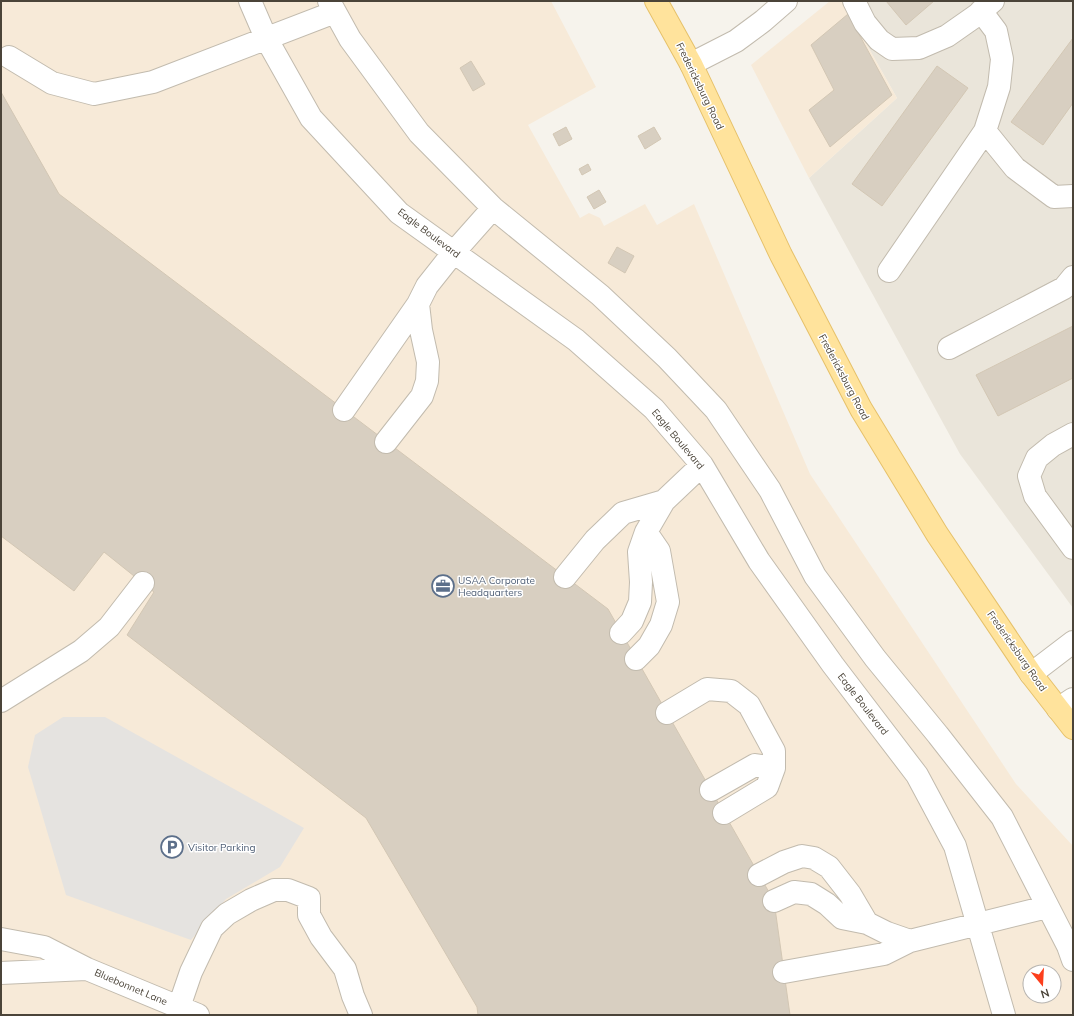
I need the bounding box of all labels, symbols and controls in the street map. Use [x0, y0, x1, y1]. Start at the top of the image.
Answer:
street label: Fredericksburg Road [673, 40, 727, 132]
street label: Eagle Boulevard [395, 205, 463, 261]
street label: Fredericksburg Road [816, 332, 872, 422]
street label: Eagle Boulevard [649, 406, 707, 472]
office icon: USAA Corporate Headquarters [430, 573, 456, 599]
place label: USAA Corporate Headquarters [458, 574, 535, 599]
street label: Fredericksburg Road [984, 608, 1050, 694]
street label: Eagle Boulevard [835, 670, 891, 738]
parking icon: Visitor Parking [159, 834, 185, 860]
place label: Visitor Parking [188, 841, 255, 854]
north arrow [1022, 964, 1062, 1004]
street label: Bluebonnet Lane [93, 966, 169, 1008]
text: N [1039, 986, 1051, 1001]

